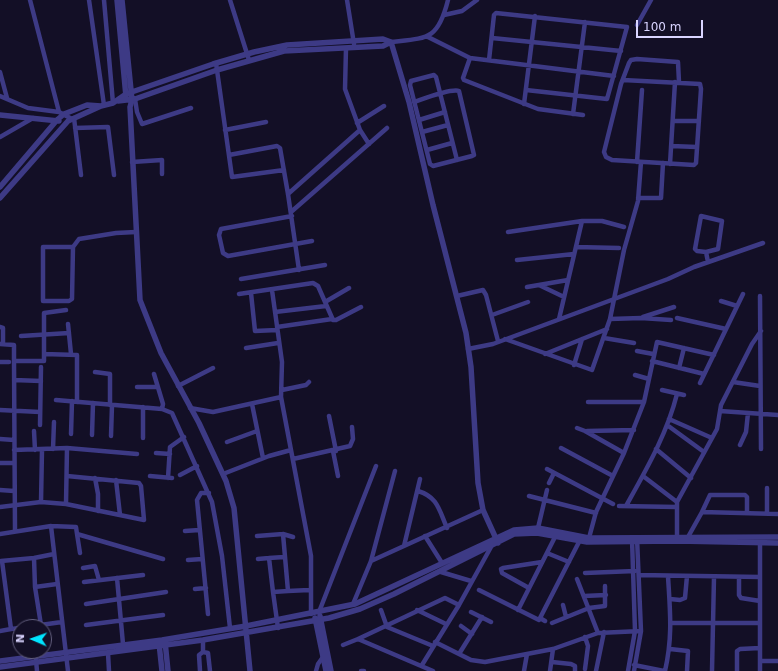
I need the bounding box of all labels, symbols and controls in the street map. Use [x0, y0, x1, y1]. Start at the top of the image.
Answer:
scale bar [638, 12, 705, 38]
text: 100 m [643, 20, 681, 34]
north arrow [12, 619, 52, 659]
text: N [14, 634, 27, 643]

